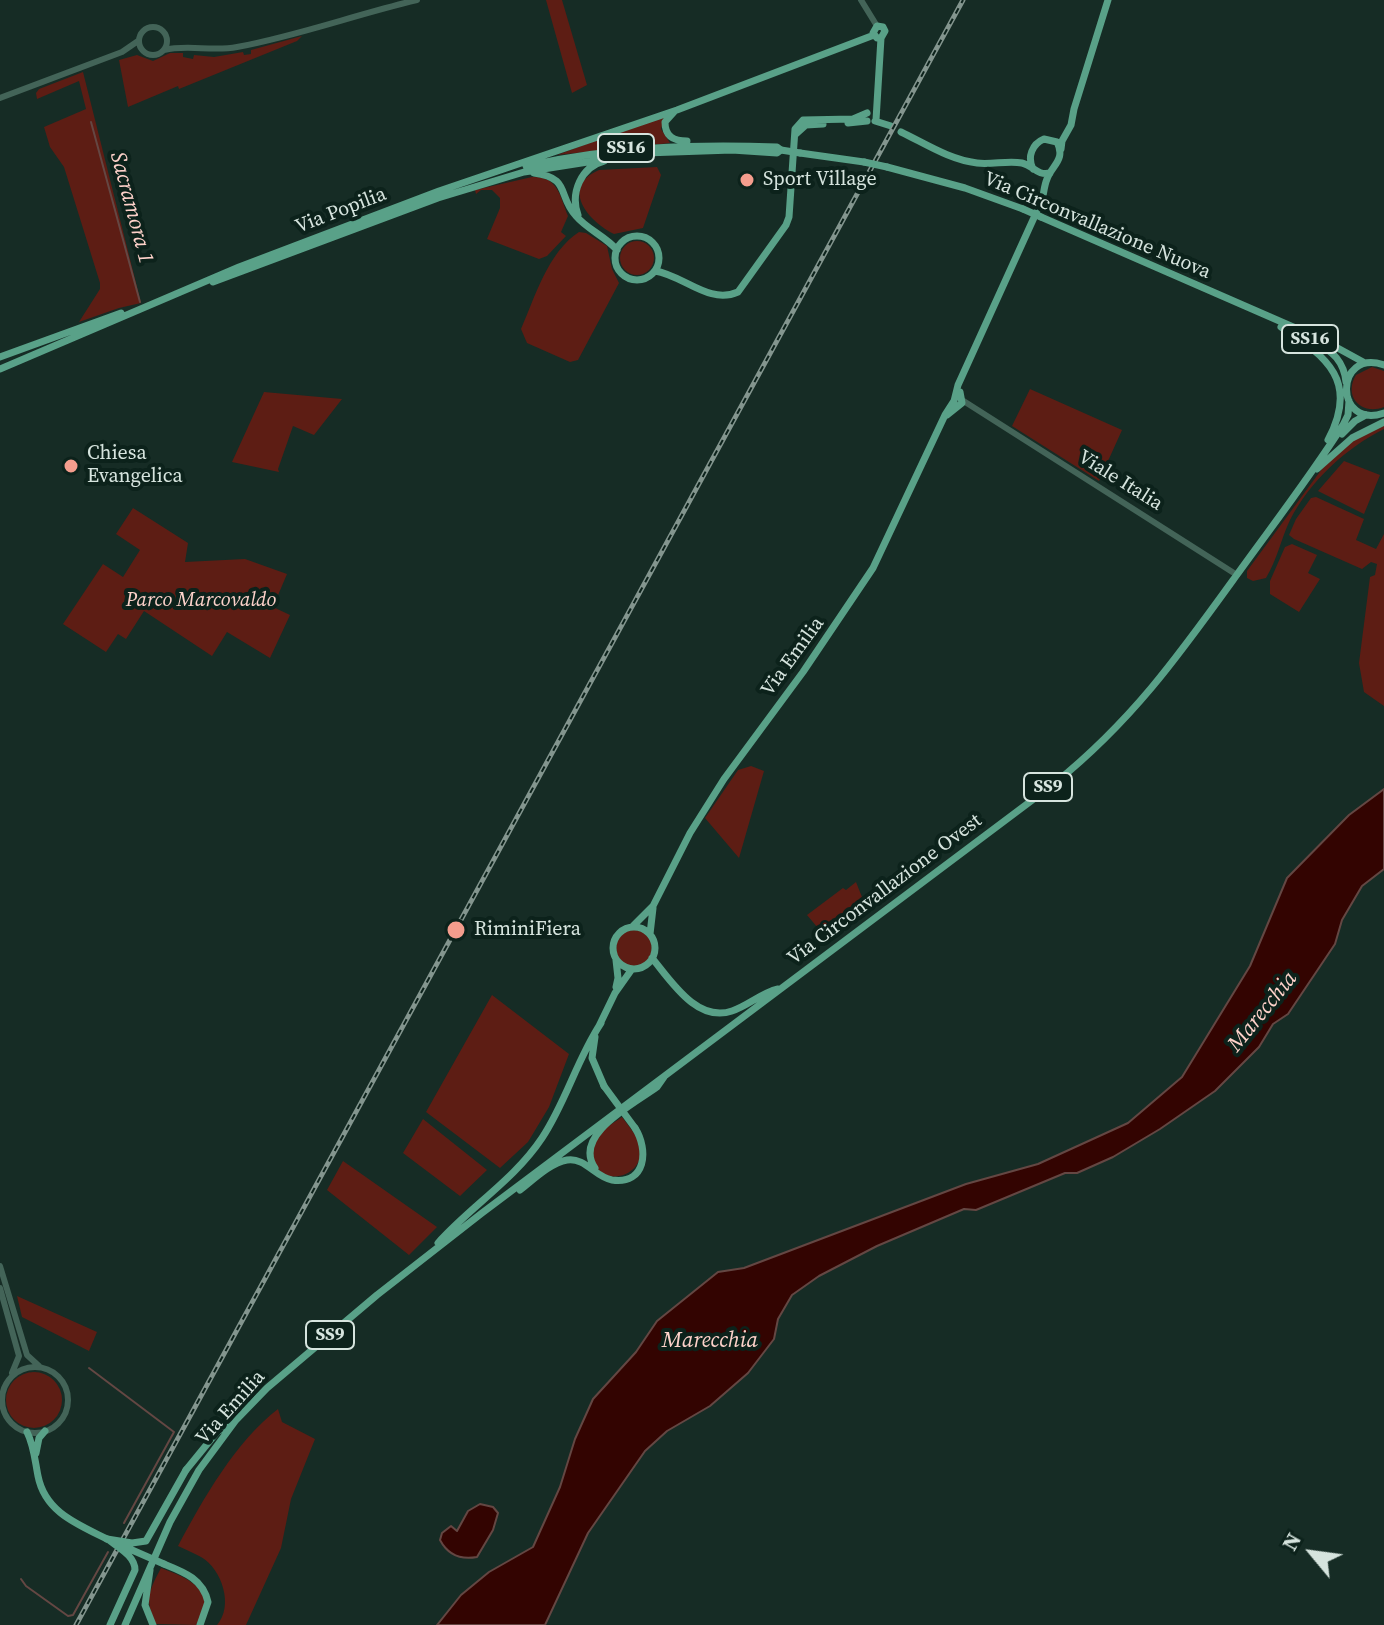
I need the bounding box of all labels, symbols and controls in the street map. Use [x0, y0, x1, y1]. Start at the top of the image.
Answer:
road number: SS16 [598, 134, 654, 162]
water label: Sacramora 1 [103, 149, 159, 267]
street label: Via Circonvallazione Nuova [980, 167, 1214, 285]
place label: Sport Village [763, 168, 877, 192]
marker: Sport Village [738, 171, 756, 189]
street label: Via Popilia [292, 183, 390, 239]
road number: SS16 [1282, 325, 1338, 353]
place label: Chiesa Evangelica [87, 442, 183, 489]
street label: Viale Italia [1073, 445, 1167, 517]
marker: Chiesa Evangelica [62, 457, 80, 475]
park label: Parco Marcovaldo [126, 589, 276, 613]
street label: Via Emilia [756, 613, 830, 701]
road number: SS9 [1024, 773, 1072, 801]
street label: Via Circonvallazione Ovest [783, 809, 987, 971]
place label: RiminiFiera [474, 918, 581, 942]
marker: RiminiFiera [445, 919, 467, 941]
water label: Marecchia [1223, 966, 1303, 1058]
road number: SS9 [306, 1321, 354, 1349]
water label: Marecchia [662, 1328, 758, 1354]
street label: Via Emilia [191, 1366, 271, 1450]
north arrow [1272, 1513, 1352, 1593]
text: N [1274, 1527, 1308, 1556]

